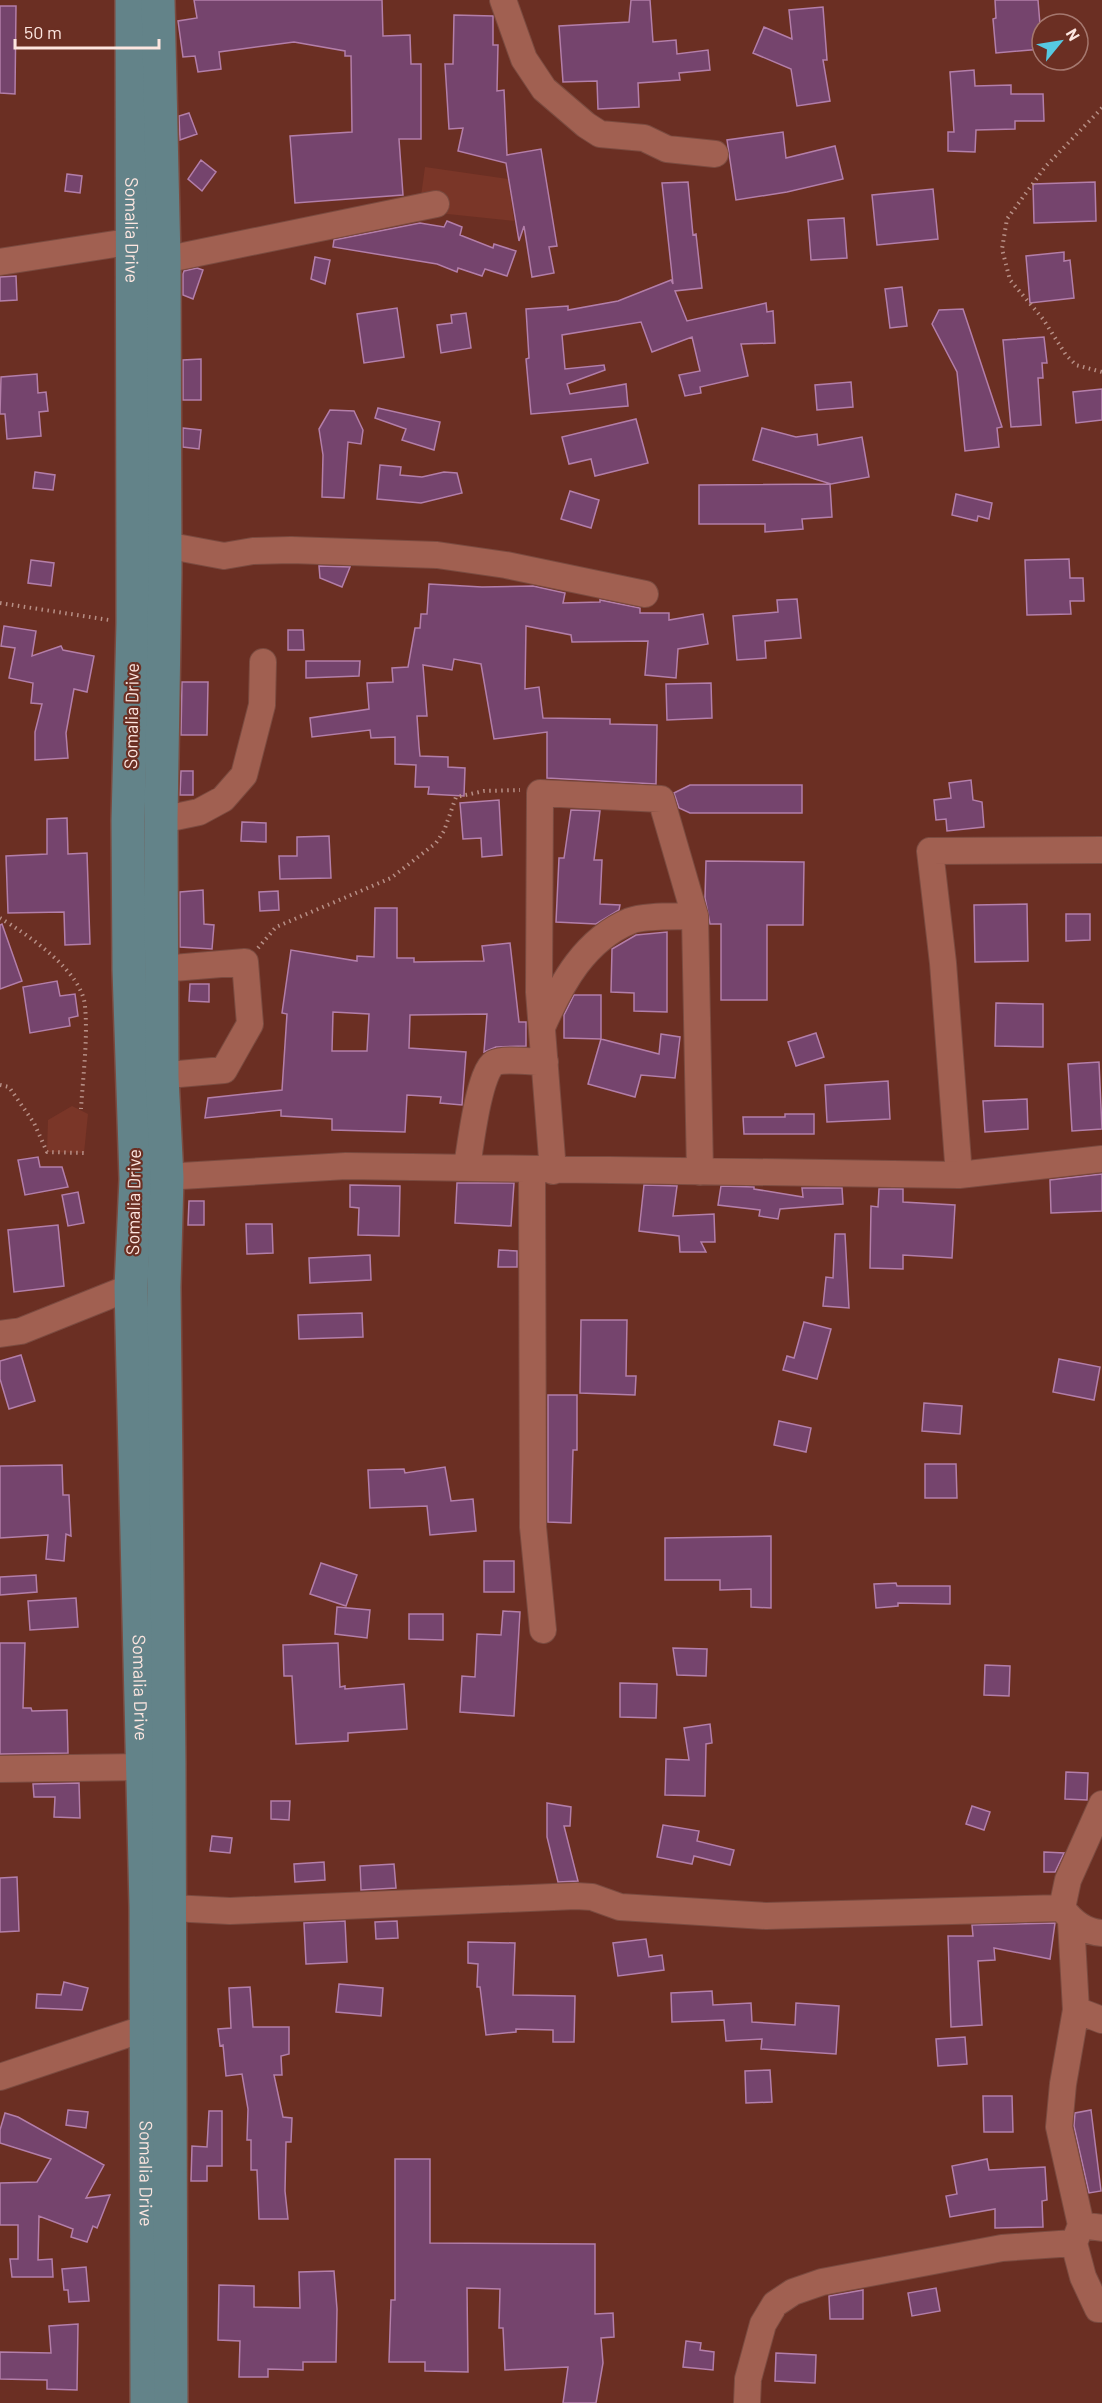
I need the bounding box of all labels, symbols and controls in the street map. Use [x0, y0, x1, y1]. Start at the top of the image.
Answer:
scale bar [15, 12, 159, 50]
north arrow [1030, 12, 1090, 72]
text: 50 m [24, 21, 62, 43]
text: N [1063, 25, 1084, 44]
street label: Somalia Drive [121, 177, 143, 283]
street label: Somalia Drive [119, 663, 143, 769]
street label: Somalia Drive [121, 1149, 145, 1255]
street label: Somalia Drive [128, 1634, 153, 1741]
street label: Somalia Drive [135, 2120, 158, 2227]

